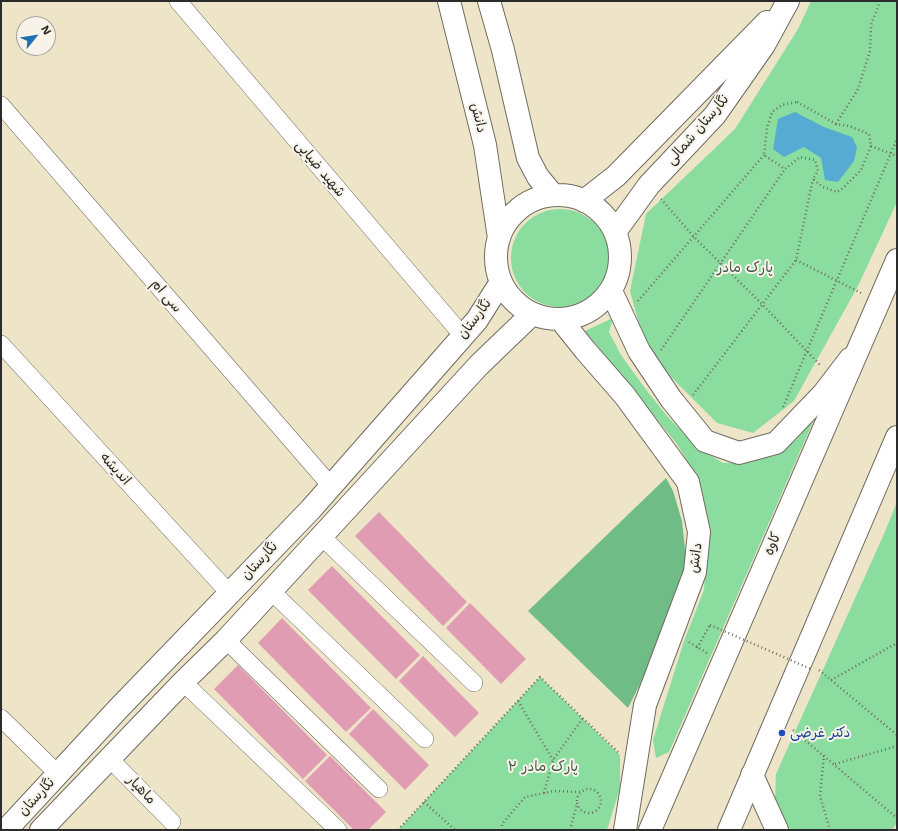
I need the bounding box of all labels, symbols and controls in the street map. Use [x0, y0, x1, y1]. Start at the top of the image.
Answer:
north arrow [16, 16, 56, 56]
text: N [37, 23, 55, 38]
street label: نگارستان شمالی [663, 91, 733, 169]
street label: دانش [466, 101, 490, 135]
street label: شهید ضیایی [291, 137, 349, 201]
park label: پارک مادر [717, 260, 773, 276]
street label: سی ام [147, 276, 185, 316]
street label: نگارستان [454, 296, 496, 342]
street label: اندیشه [96, 449, 134, 489]
street label: کاوه [761, 530, 785, 558]
street label: نگارستان [238, 538, 282, 584]
street label: دانش [686, 542, 706, 574]
place label: دکتر غرضی [790, 725, 850, 741]
marker: دکتر غرضی [777, 728, 787, 738]
park label: پارک مادر ۲ [508, 759, 578, 775]
street label: ماهیار [123, 772, 159, 808]
street label: نگارستان [15, 774, 59, 820]

